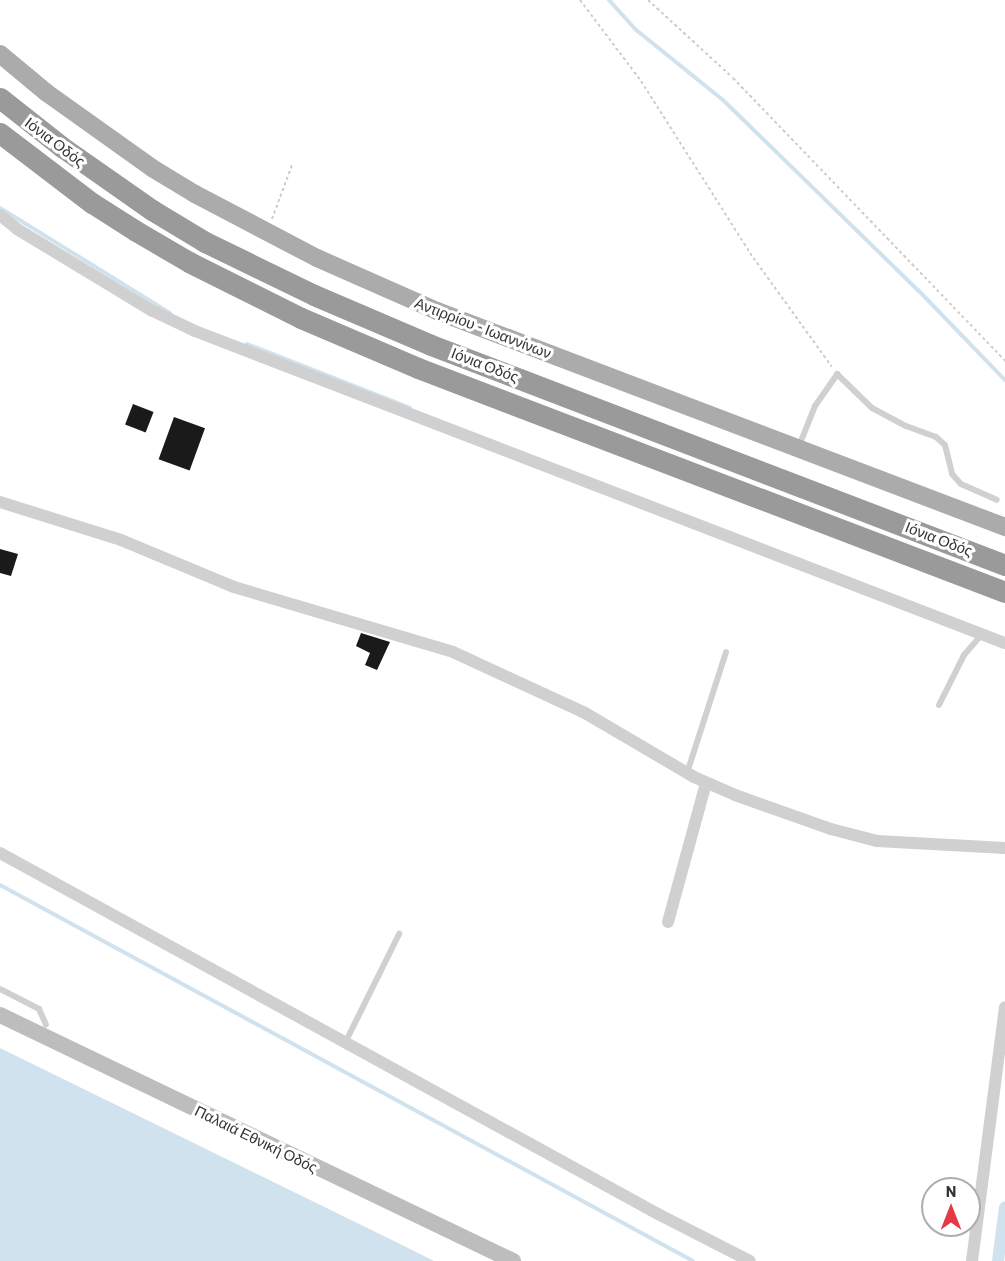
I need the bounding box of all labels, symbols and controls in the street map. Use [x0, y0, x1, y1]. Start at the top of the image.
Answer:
street label: Ιόνια Οδός [21, 114, 89, 170]
street label: Αντιρρίου - Ιωαννίνων [412, 294, 554, 362]
street label: Ιόνια Οδός [449, 344, 521, 386]
street label: Ιόνια Οδός [903, 518, 975, 560]
street label: Παλαιά Εθνική Οδός [192, 1102, 320, 1176]
north arrow [921, 1177, 981, 1237]
text: N [946, 1181, 956, 1200]

